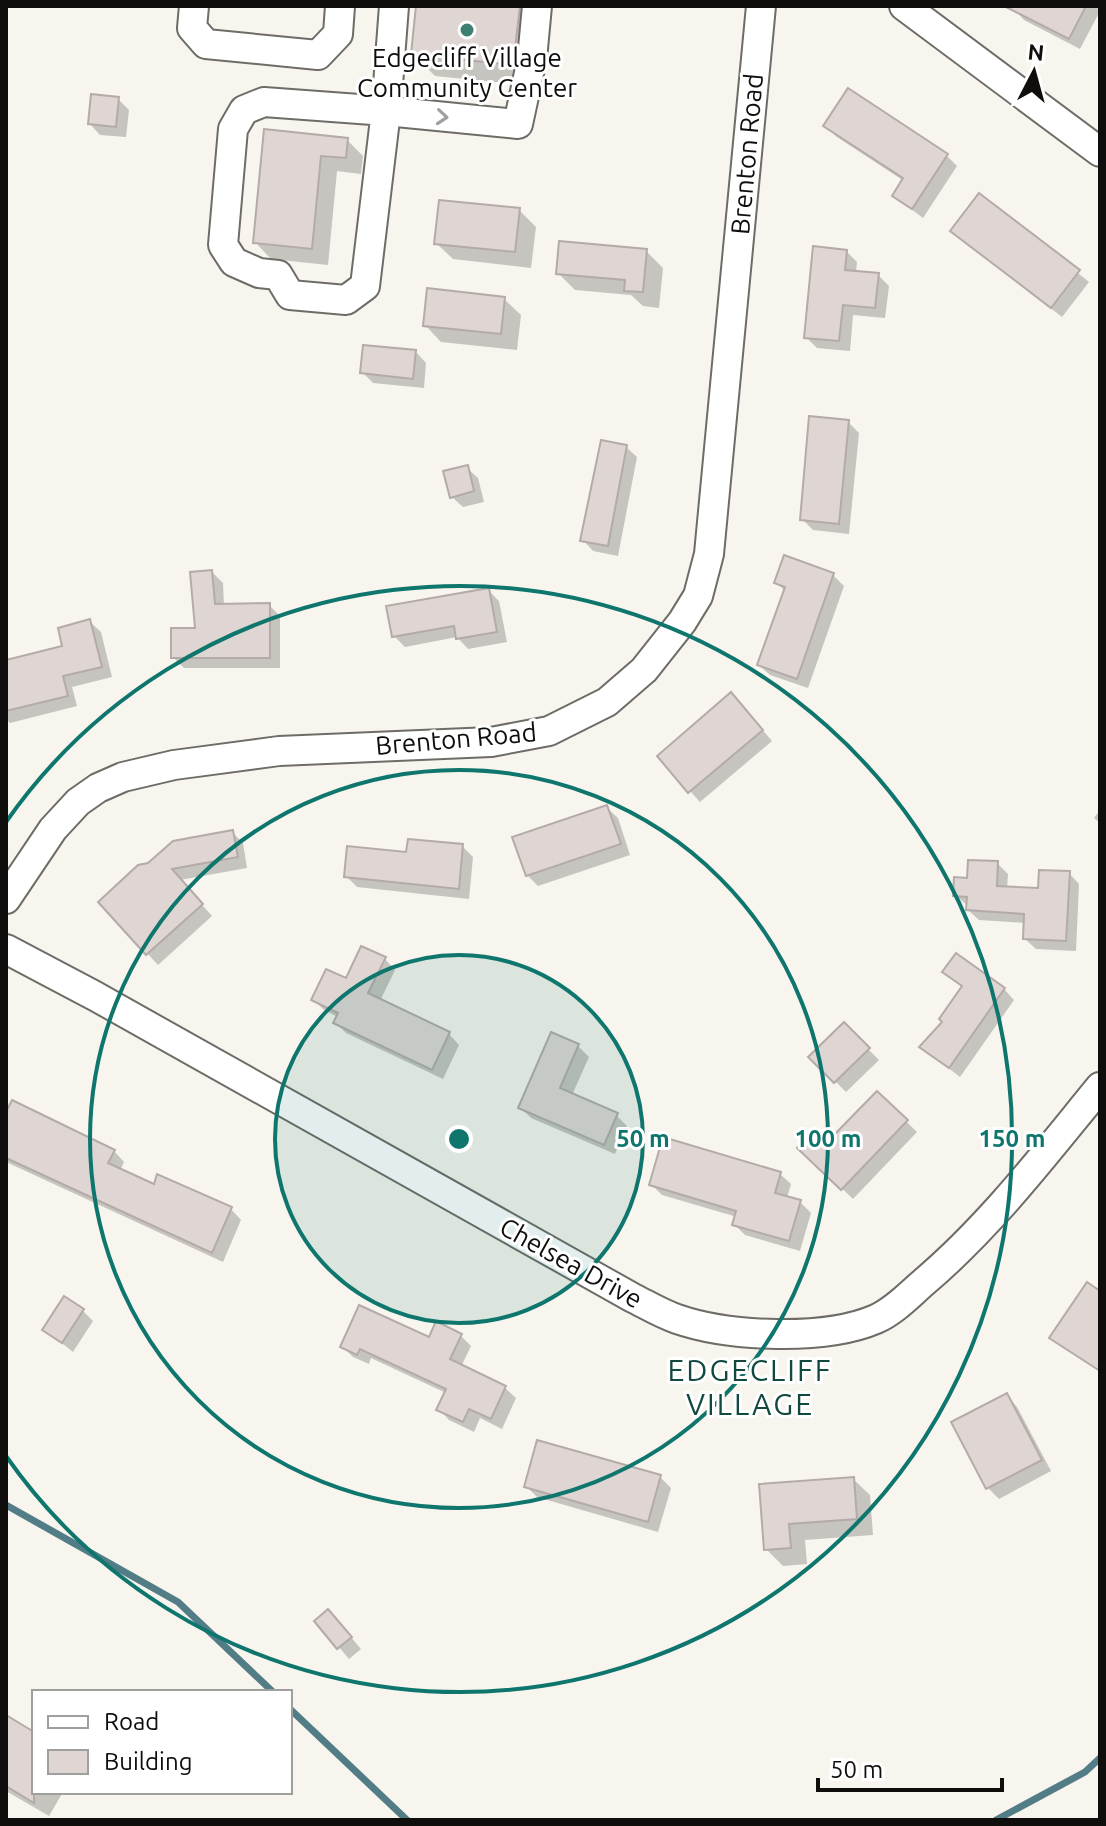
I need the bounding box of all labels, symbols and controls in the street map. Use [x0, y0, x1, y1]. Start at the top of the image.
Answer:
marker: Edgecliff Village Community Center [458, 21, 476, 39]
north arrow [994, 32, 1074, 112]
text: N [1027, 38, 1046, 65]
place label: Edgecliff Village Community Center [357, 43, 577, 102]
street label: Brenton Road [725, 72, 768, 236]
one-way arrow [436, 108, 449, 125]
street label: Brenton Road [374, 717, 538, 760]
centre of rings [445, 1125, 473, 1153]
text: 50 m [616, 1125, 670, 1152]
text: 100 m [795, 1125, 861, 1152]
text: 150 m [979, 1125, 1045, 1152]
street label: Chelsea Drive [495, 1211, 648, 1314]
district label: EDGECLIFF VILLAGE [667, 1353, 833, 1421]
legend [32, 1690, 292, 1794]
text: Road [104, 1708, 159, 1735]
scale bar [818, 1742, 1002, 1792]
text: Building [104, 1748, 192, 1775]
text: 50 m [830, 1756, 883, 1783]

